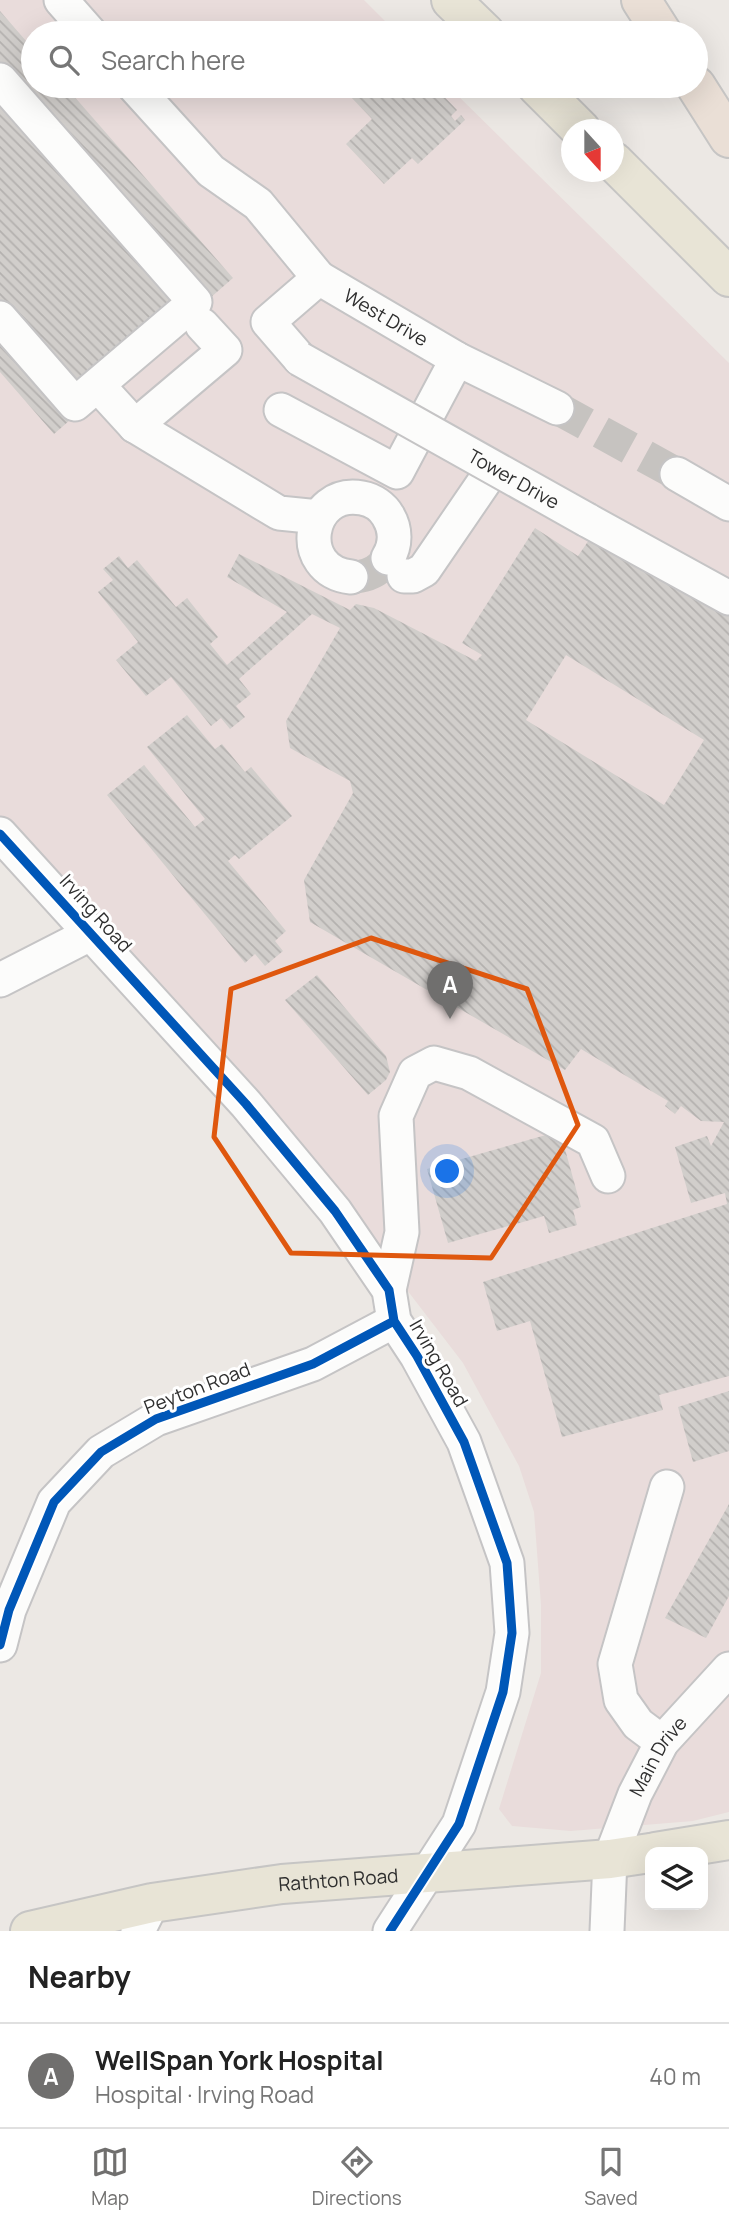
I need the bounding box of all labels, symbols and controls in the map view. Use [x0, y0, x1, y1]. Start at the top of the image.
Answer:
search box [21, 21, 708, 98]
icon: search [45, 41, 83, 79]
text: Search here [101, 42, 246, 78]
north arrow [561, 119, 624, 182]
street label: West Drive [339, 282, 433, 352]
street label: Tower Drive [463, 443, 564, 515]
street label: Irving Road [54, 868, 138, 958]
pin: A [427, 961, 473, 1019]
your location [430, 1154, 464, 1188]
street label: Irving Road [404, 1315, 474, 1411]
street label: Peyton Road [140, 1356, 254, 1420]
street label: Main Drive [623, 1710, 693, 1801]
map controls [645, 1847, 708, 1910]
button: layers [645, 1847, 708, 1910]
street label: Rathton Road [277, 1862, 399, 1897]
text: Nearby [28, 1956, 131, 1997]
text: WellSpan York Hospital [95, 2042, 383, 2078]
text: A [43, 2060, 59, 2092]
text: 40 m [649, 2060, 701, 2092]
text: Hospital · Irving Road [95, 2078, 314, 2110]
tab: Map [91, 2143, 129, 2211]
tab: Directions [312, 2143, 402, 2211]
tab: Saved [584, 2143, 638, 2211]

